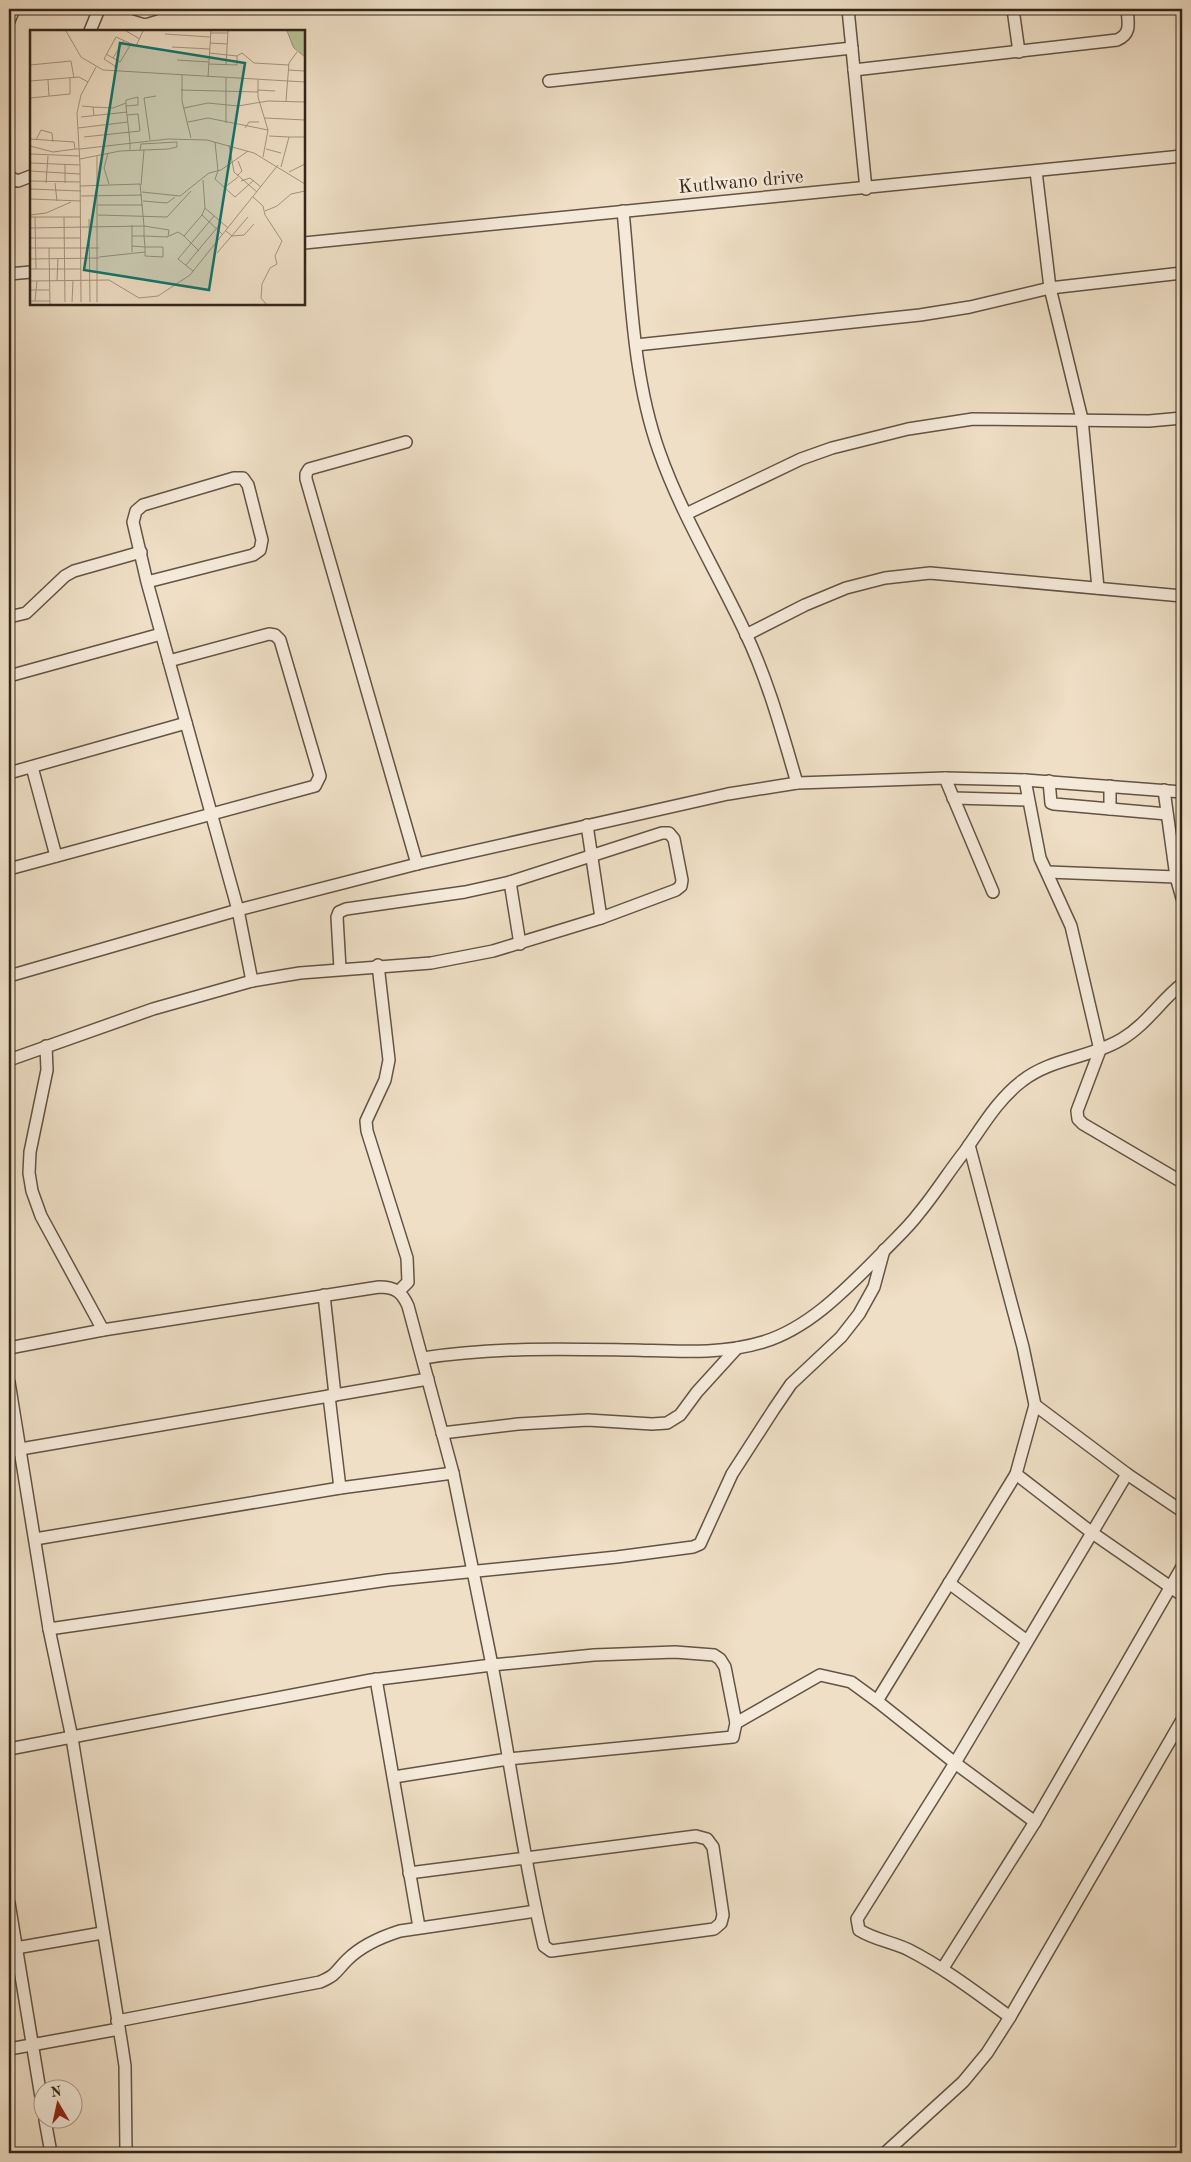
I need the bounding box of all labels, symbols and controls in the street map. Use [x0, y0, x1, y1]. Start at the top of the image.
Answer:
inset map [30, 30, 305, 305]
street label: Kutlwano drive [678, 168, 804, 198]
north arrow [32, 2080, 82, 2130]
text: N [50, 2084, 63, 2100]

